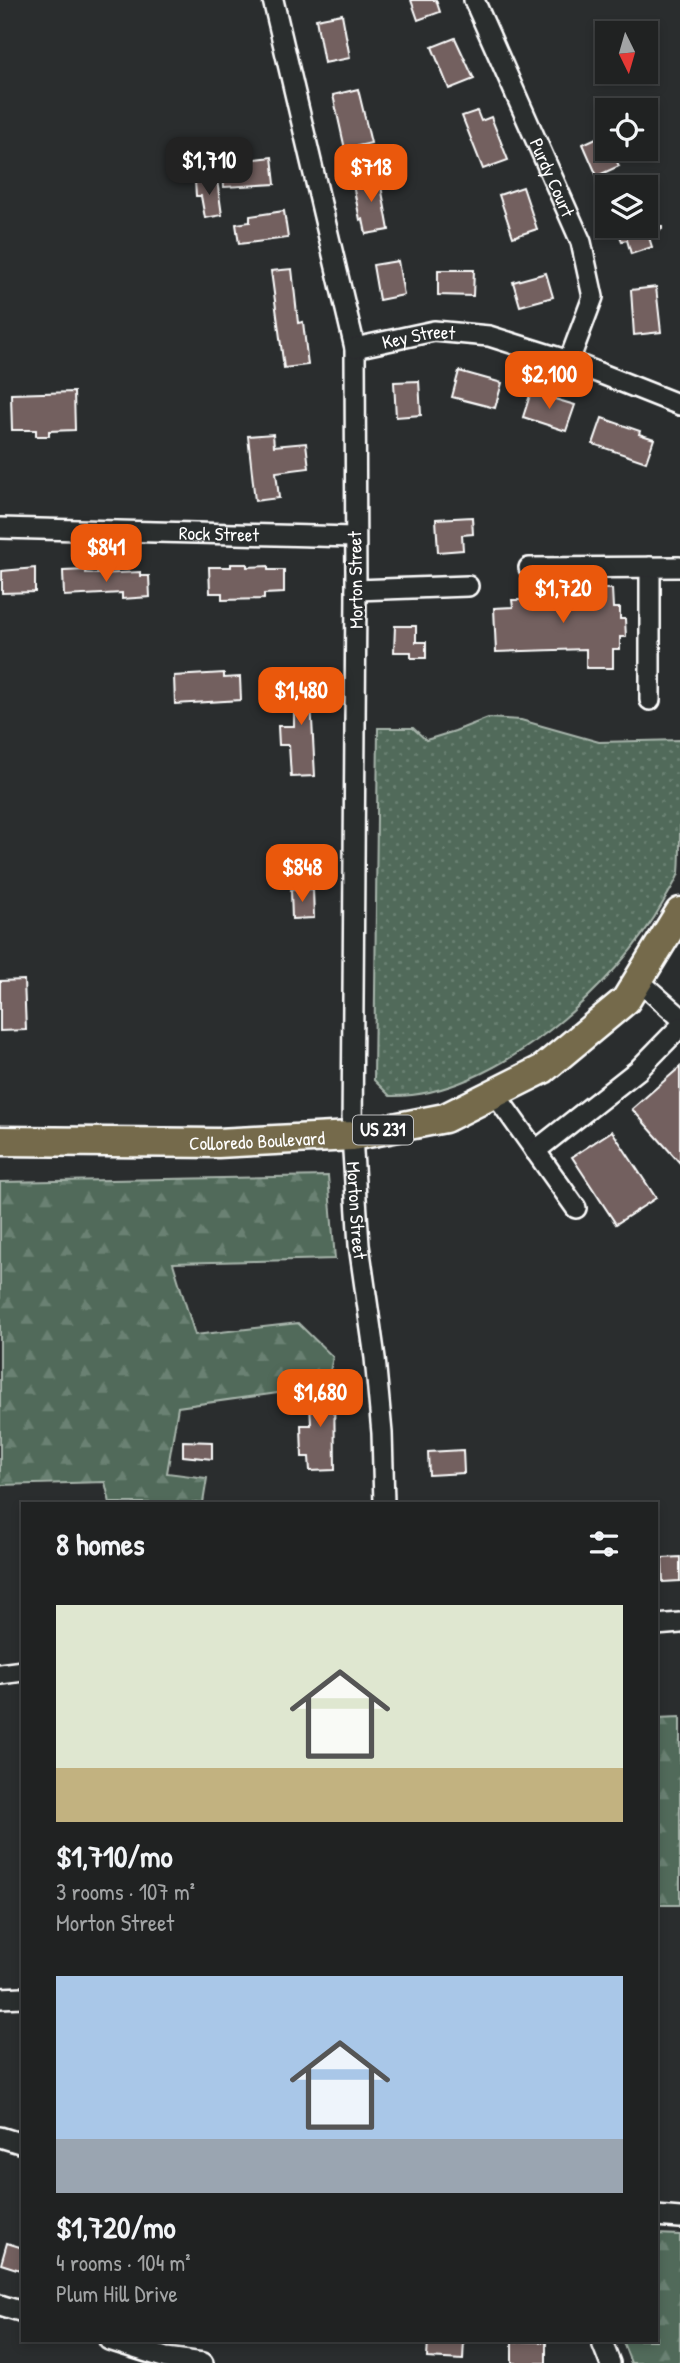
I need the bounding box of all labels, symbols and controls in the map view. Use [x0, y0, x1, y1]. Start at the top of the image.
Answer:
north arrow [595, 21, 658, 84]
map controls [595, 21, 658, 238]
button: locate [595, 98, 658, 161]
street label: Purdy Court [524, 134, 581, 221]
pin: $1,710 [152, 138, 266, 197]
text: $1,710 [182, 144, 236, 175]
pin: $718 [330, 144, 412, 204]
text: $718 [350, 151, 392, 182]
button: layers [595, 175, 658, 238]
street label: Key Street [380, 318, 457, 355]
pin: $2,100 [492, 352, 606, 411]
text: $2,100 [521, 358, 577, 389]
street label: Rock Street [178, 520, 260, 548]
pin: $841 [65, 524, 147, 584]
street label: Morton Street [341, 530, 369, 629]
text: $841 [87, 531, 125, 562]
pin: $1,720 [506, 566, 620, 625]
text: $1,720 [534, 572, 592, 603]
pin: $1,480 [244, 668, 358, 727]
text: $1,480 [274, 674, 328, 705]
pin: $848 [261, 844, 343, 904]
text: $848 [282, 851, 322, 882]
road number: US 231 [353, 1115, 413, 1144]
street label: Colloredo Boulevard [189, 1124, 326, 1156]
street label: Morton Street [341, 1161, 374, 1261]
pin: $1,680 [263, 1370, 377, 1429]
text: $1,680 [293, 1376, 347, 1407]
text: 8 homes [56, 1524, 144, 1564]
icon: filters [585, 1525, 623, 1563]
icon: home [277, 1651, 403, 1777]
text: $1,710/mo [56, 1836, 173, 1876]
text: 3 rooms · 107 m² [56, 1876, 195, 1907]
text: Morton Street [56, 1907, 174, 1938]
icon: home [277, 2022, 403, 2148]
text: $1,720/mo [56, 2207, 176, 2247]
text: 4 rooms · 104 m² [56, 2247, 190, 2278]
text: Plum Hill Drive [56, 2278, 178, 2309]

